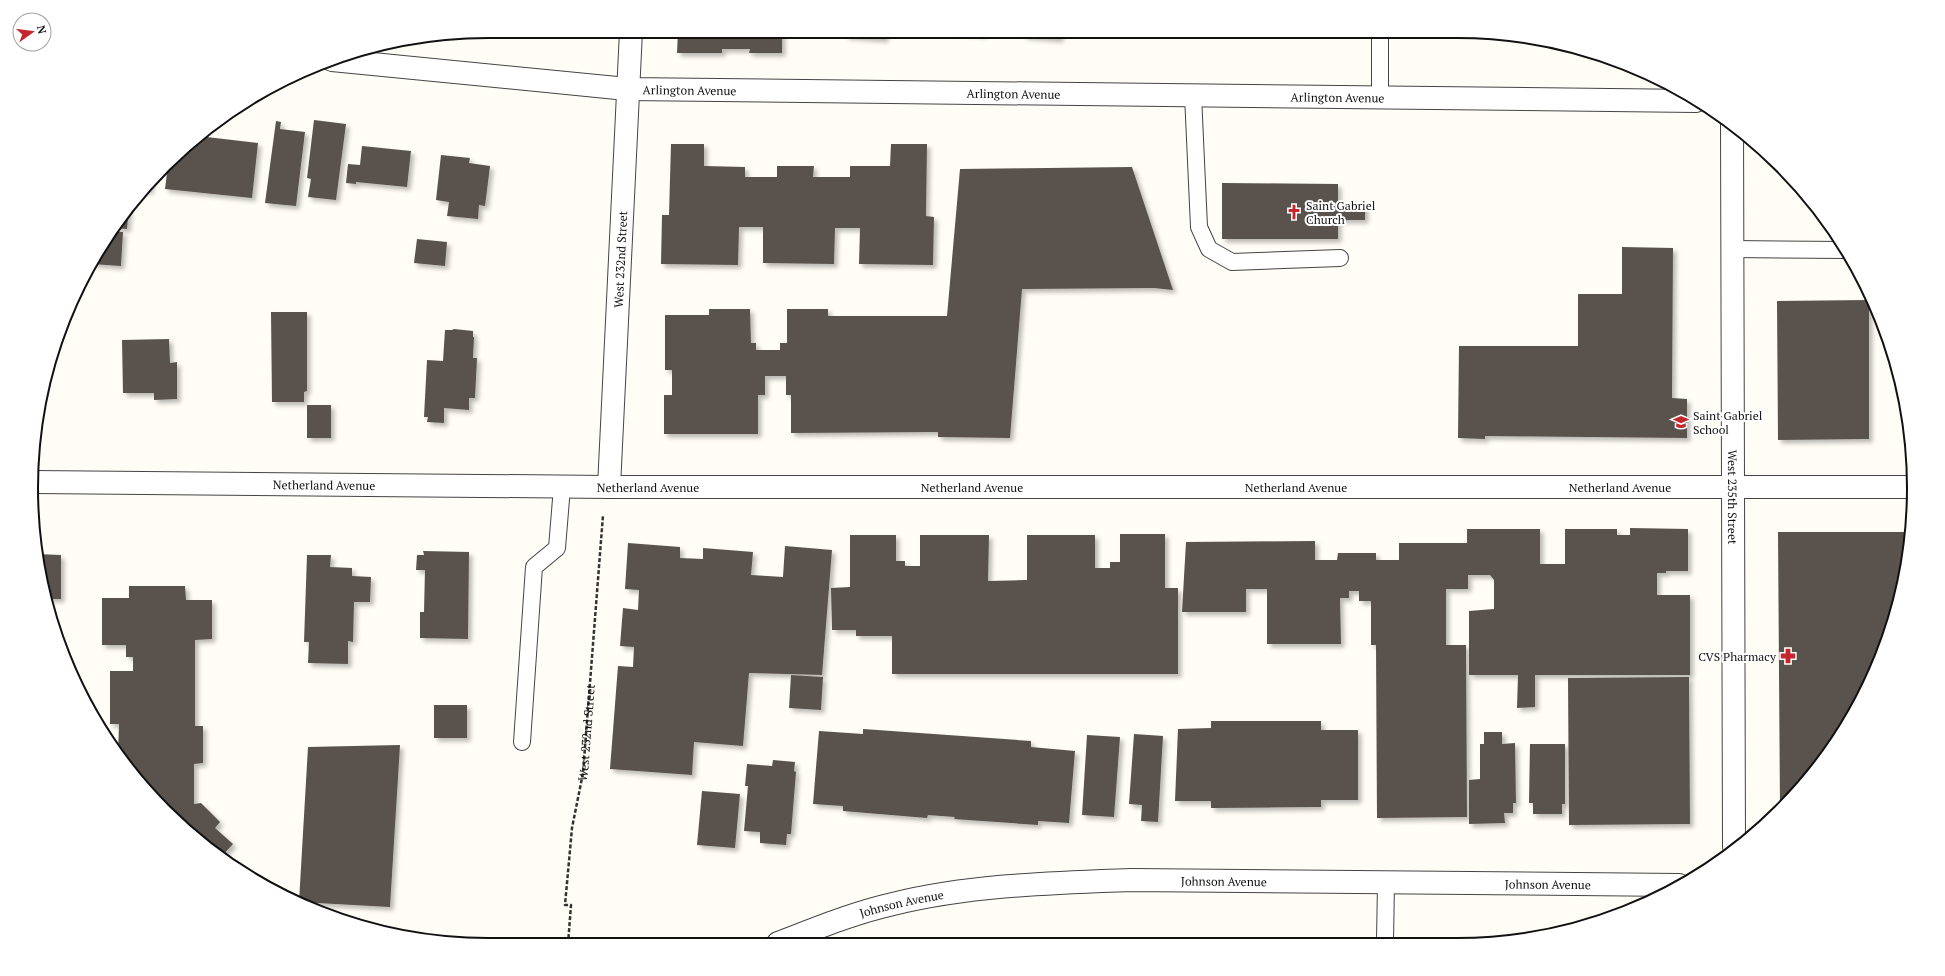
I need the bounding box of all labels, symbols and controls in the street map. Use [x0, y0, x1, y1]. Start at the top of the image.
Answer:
north arrow [12, 12, 52, 52]
text: N [34, 24, 50, 36]
street label: Arlington Avenue [643, 82, 737, 98]
street label: Arlington Avenue [967, 85, 1061, 101]
street label: Arlington Avenue [1291, 89, 1385, 105]
place label: Saint Gabriel Church [1306, 198, 1376, 227]
church icon: Saint Gabriel Church [1285, 203, 1303, 221]
street label: West 232nd Street [610, 210, 630, 308]
place label: Saint Gabriel School [1693, 408, 1763, 437]
school or university icon: Saint Gabriel School [1672, 413, 1690, 431]
street label: West 235th Street [1725, 450, 1741, 545]
street label: Netherland Avenue [273, 477, 375, 492]
street label: Netherland Avenue [597, 479, 699, 495]
street label: Netherland Avenue [921, 480, 1023, 495]
street label: Netherland Avenue [1245, 480, 1347, 495]
street label: Netherland Avenue [1569, 480, 1671, 495]
pharmacy icon: CVS Pharmacy [1779, 647, 1797, 665]
place label: CVS Pharmacy [1698, 649, 1777, 664]
street label: West 232nd Street [574, 683, 597, 782]
street label: Johnson Avenue [1181, 873, 1267, 889]
street label: Johnson Avenue [1505, 876, 1591, 892]
street label: Johnson Avenue [857, 886, 945, 920]

